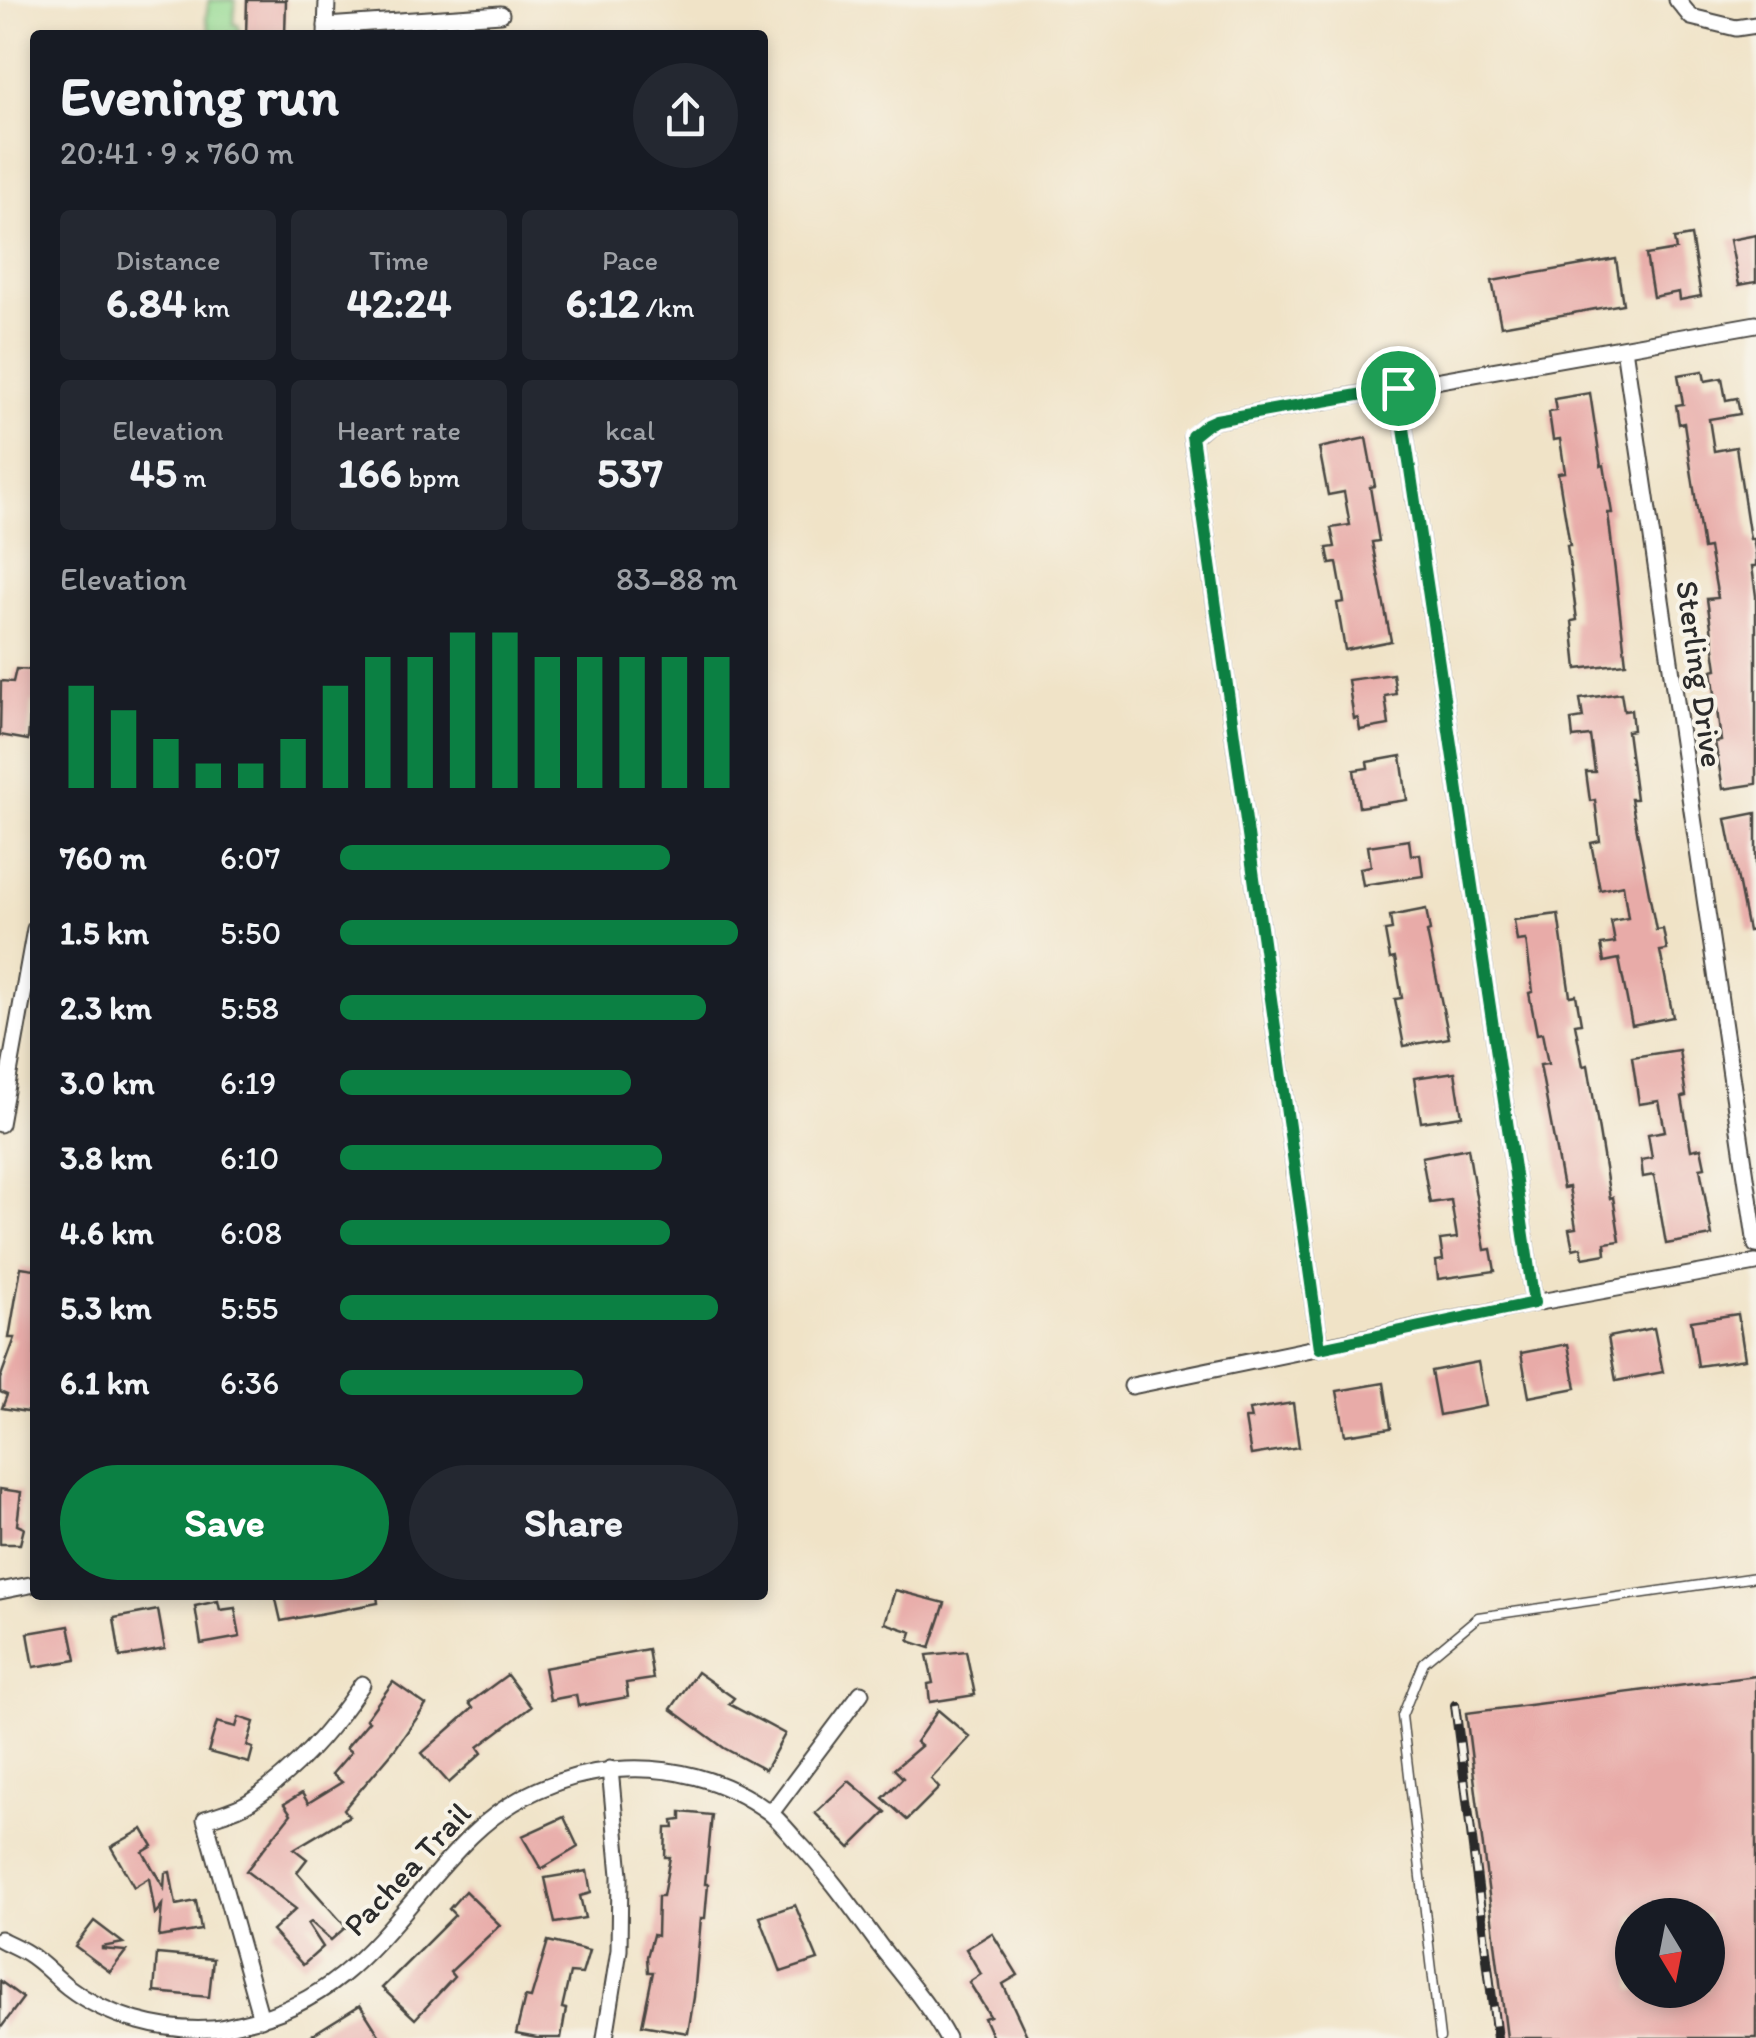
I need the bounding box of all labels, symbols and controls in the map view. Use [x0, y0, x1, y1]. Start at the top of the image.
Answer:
text: Evening run [60, 63, 339, 129]
button: share [633, 63, 738, 168]
text: 20:41 · 9 × 760 m [60, 134, 294, 172]
text: Distance [116, 243, 220, 277]
text: Time [369, 243, 429, 277]
text: Pace [602, 243, 658, 277]
text: 6.84 [106, 277, 187, 328]
text: 42:24 [347, 277, 451, 328]
text: 6:12 [565, 277, 639, 328]
text: km [187, 290, 230, 324]
text: /km [639, 290, 695, 324]
pin [1356, 346, 1441, 431]
icon: arrive [1371, 361, 1426, 416]
text: Elevation [112, 413, 224, 447]
text: Heart rate [337, 413, 461, 447]
text: kcal [605, 413, 655, 447]
text: 45 [129, 447, 177, 498]
text: 166 [338, 447, 402, 498]
text: 537 [597, 447, 663, 498]
text: m [177, 460, 207, 494]
text: bpm [402, 460, 460, 494]
text: Elevation [60, 560, 187, 598]
text: 83–88 m [616, 560, 738, 598]
street label: Sterling Drive [1668, 578, 1732, 770]
text: 760 m [60, 839, 147, 877]
text: 6:07 [220, 839, 280, 877]
text: 1.5 km [60, 914, 149, 952]
text: 5:50 [220, 914, 281, 952]
text: 2.3 km [60, 989, 152, 1027]
text: 5:58 [220, 989, 279, 1027]
text: 3.0 km [60, 1064, 155, 1102]
text: 6:19 [220, 1064, 276, 1102]
text: 3.8 km [60, 1139, 152, 1177]
text: 6:10 [220, 1139, 279, 1177]
text: 4.6 km [60, 1214, 154, 1252]
text: 6:08 [220, 1214, 282, 1252]
text: 5.3 km [60, 1289, 152, 1327]
text: 5:55 [220, 1289, 278, 1327]
text: 6.1 km [60, 1364, 149, 1402]
text: 6:36 [220, 1364, 279, 1402]
button: Save [60, 1465, 389, 1580]
button: Share [409, 1465, 738, 1580]
street label: Pachea Trail [336, 1794, 478, 1944]
north arrow [1615, 1898, 1725, 2008]
map controls [1615, 1898, 1725, 2008]

